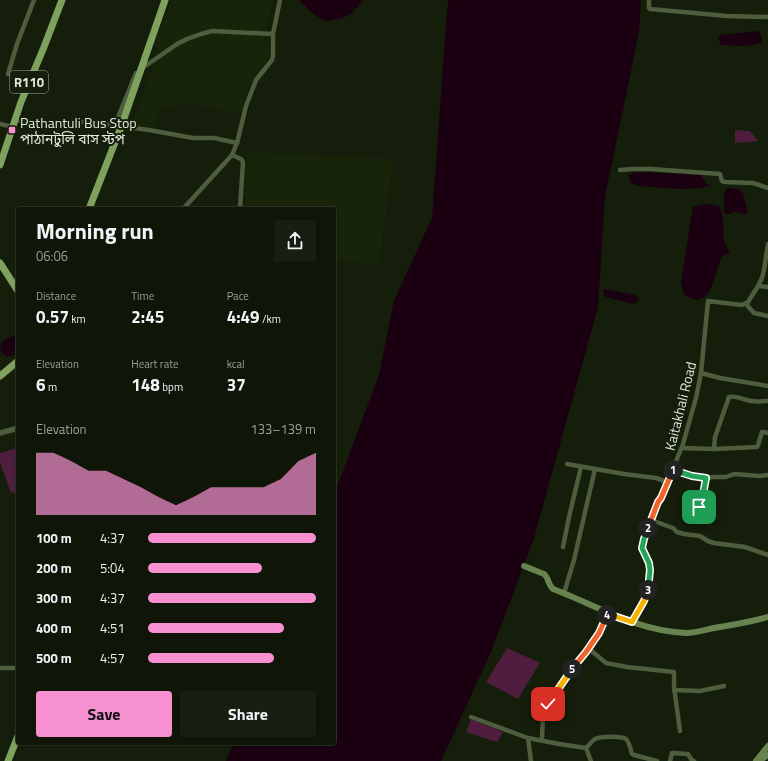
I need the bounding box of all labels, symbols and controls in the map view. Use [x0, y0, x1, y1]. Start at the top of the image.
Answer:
road number: R110 [10, 71, 48, 93]
place label: Pathantuli Bus Stop পাঠানটুলি বাস স্টপ [20, 112, 137, 149]
marker: Pathantuli Bus Stop পাঠানটুলি বাস স্টপ [7, 125, 17, 135]
text: Morning run [36, 214, 154, 248]
button: share [274, 220, 316, 262]
text: 06:06 [36, 246, 68, 266]
text: Distance [36, 288, 76, 304]
text: Time [131, 288, 154, 304]
text: Pace [227, 288, 249, 304]
text: 0.57 [36, 304, 69, 330]
text: 2:45 [131, 304, 164, 330]
text: 4:49 [227, 304, 260, 330]
text: km [69, 311, 86, 327]
text: /km [260, 311, 281, 327]
text: Elevation [36, 356, 79, 372]
text: Heart rate [131, 356, 179, 372]
text: kcal [227, 356, 245, 372]
street label: Kaitakhali Road [659, 359, 701, 453]
text: 6 [36, 372, 46, 398]
text: 148 [131, 372, 160, 398]
text: 37 [227, 372, 246, 398]
text: m [46, 379, 57, 395]
text: bpm [160, 379, 183, 395]
text: Elevation [36, 419, 87, 439]
text: 133–139 m [250, 419, 316, 439]
pin: 1 [663, 460, 683, 480]
text: 1 [670, 462, 676, 478]
pin [682, 490, 716, 524]
icon: arrive [688, 496, 710, 518]
pin: 2 [638, 518, 658, 538]
text: 2 [645, 520, 651, 536]
text: 100 m [36, 528, 72, 548]
text: 4:37 [100, 528, 125, 548]
text: 200 m [36, 558, 72, 578]
text: 5:04 [100, 558, 125, 578]
pin: 3 [638, 580, 658, 600]
text: 3 [645, 582, 651, 598]
text: 300 m [36, 588, 72, 608]
text: 4:37 [100, 588, 125, 608]
pin: 4 [597, 605, 617, 625]
text: 4 [604, 607, 610, 623]
text: 400 m [36, 618, 72, 638]
text: 4:51 [100, 618, 125, 638]
text: 500 m [36, 648, 72, 668]
text: 4:57 [100, 648, 125, 668]
pin: 5 [562, 659, 582, 679]
text: 5 [569, 661, 575, 677]
pin [531, 687, 565, 721]
button: Save [36, 691, 172, 737]
button: Share [180, 691, 316, 737]
icon: check [537, 693, 559, 715]

